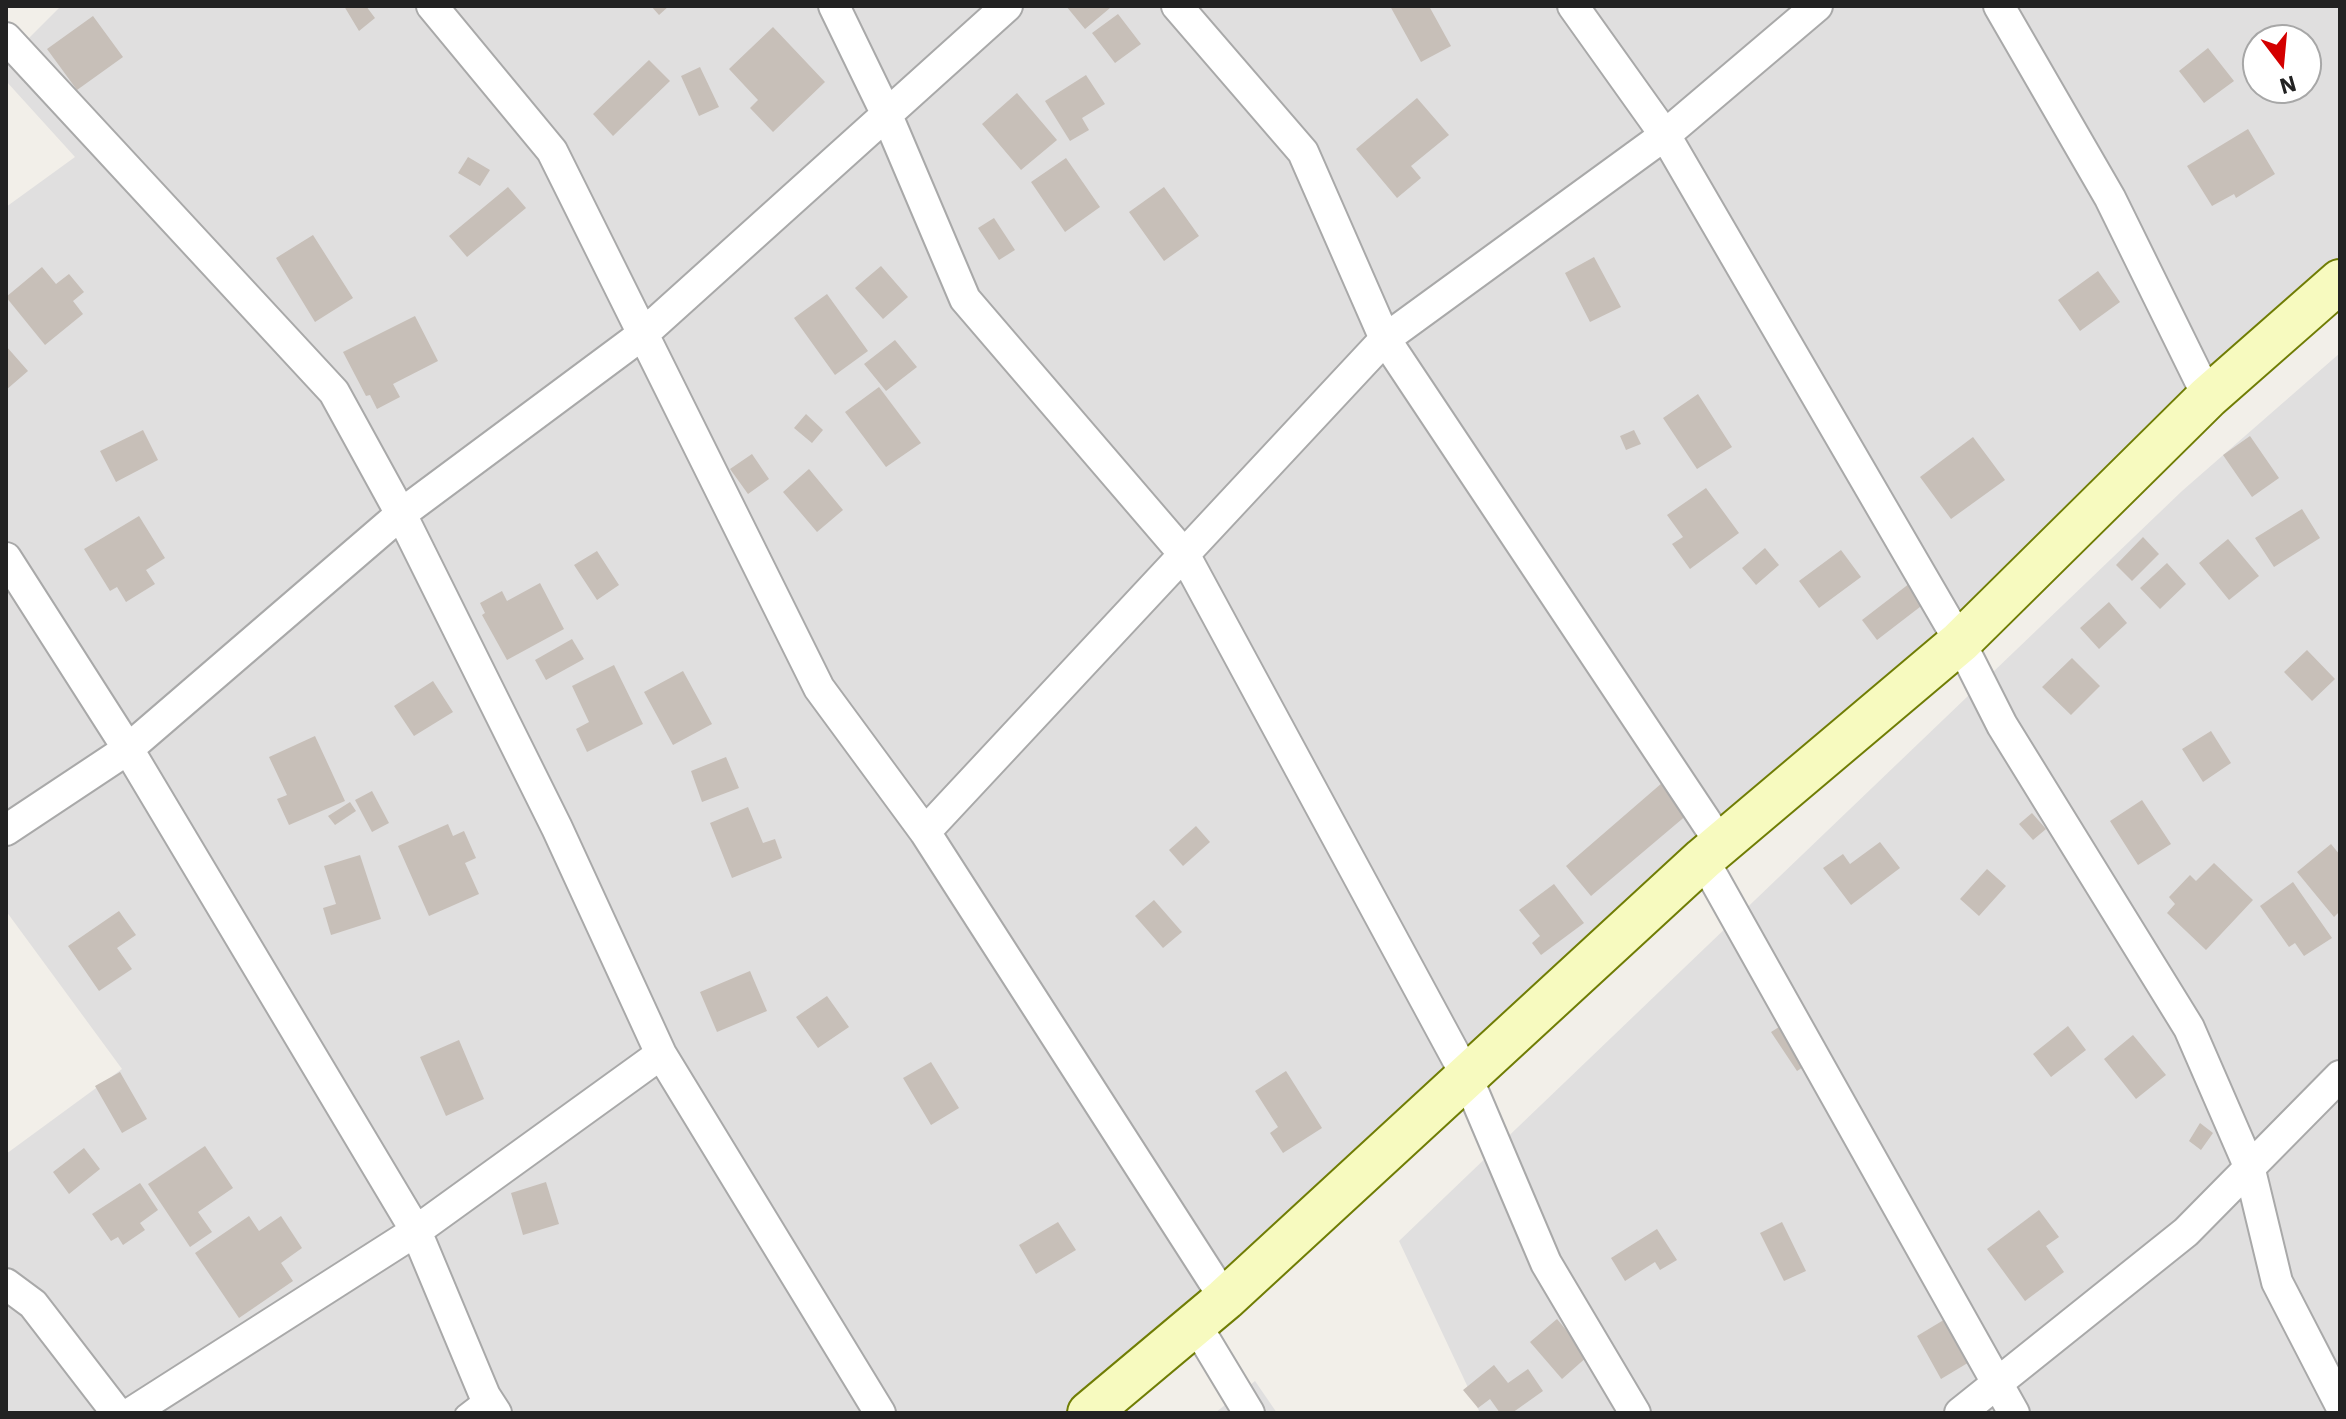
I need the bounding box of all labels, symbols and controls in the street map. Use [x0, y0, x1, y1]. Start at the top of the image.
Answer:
north arrow [2242, 24, 2322, 104]
text: N [2277, 69, 2300, 102]

